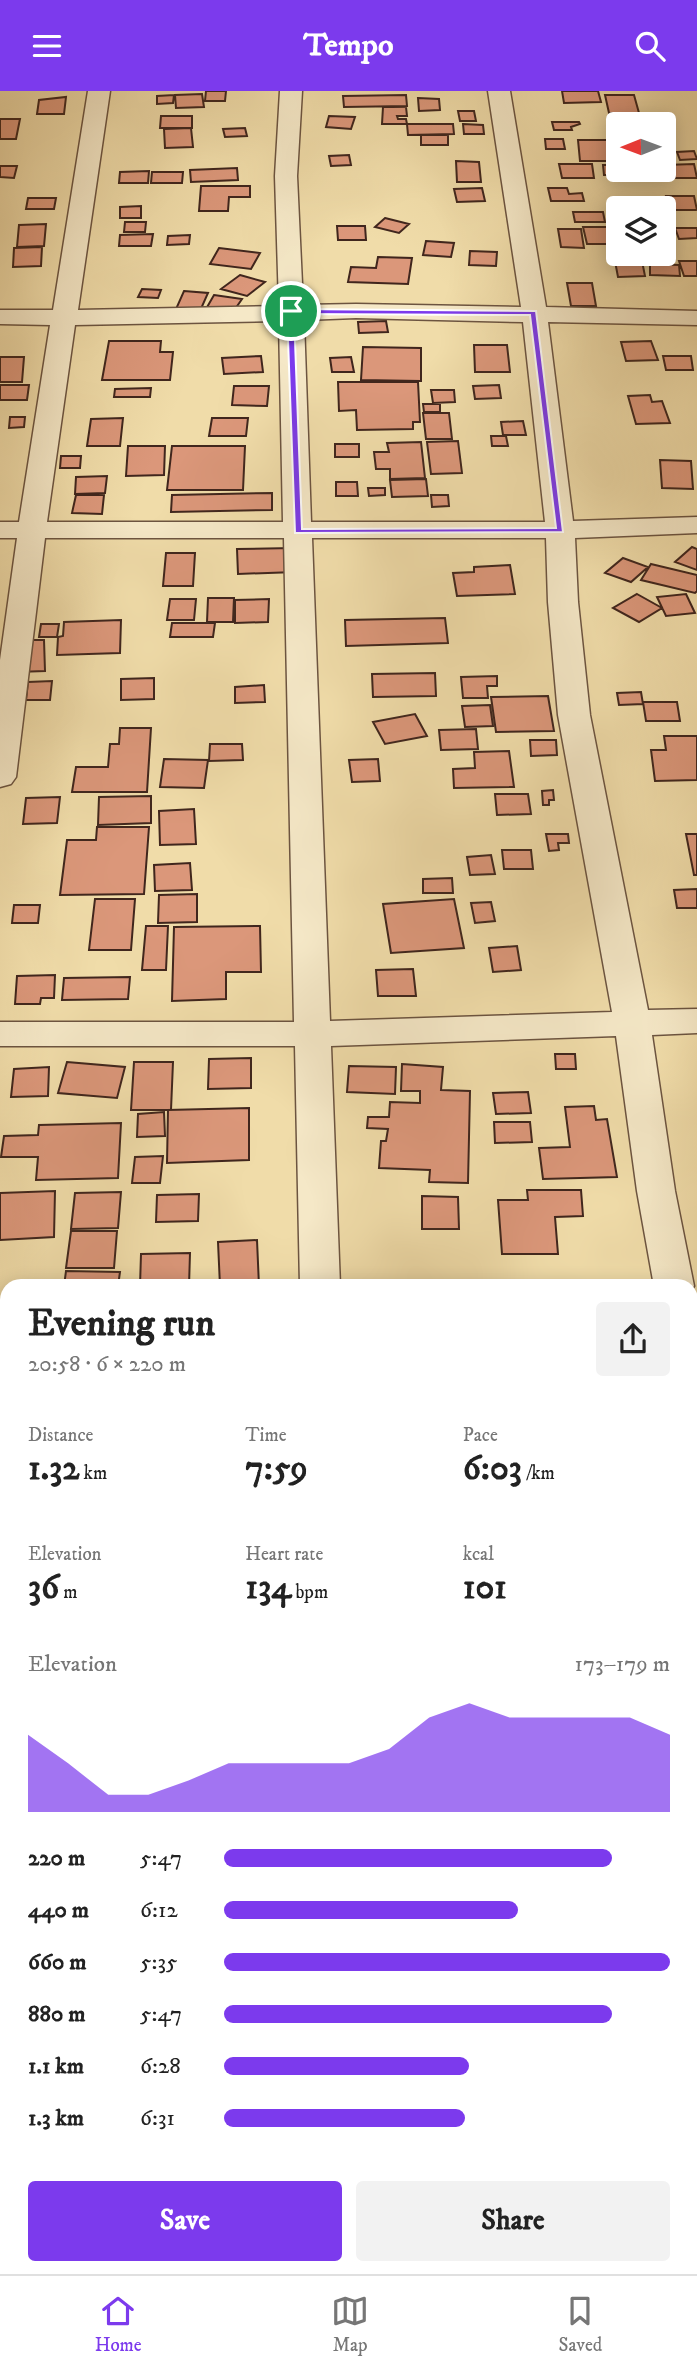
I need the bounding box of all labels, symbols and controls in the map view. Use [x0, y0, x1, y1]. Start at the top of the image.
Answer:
text: Tempo [304, 26, 393, 66]
icon: menu [28, 27, 66, 65]
icon: search [631, 27, 669, 65]
north arrow [606, 112, 676, 182]
map controls [606, 112, 676, 266]
button: layers [606, 196, 676, 266]
pin [261, 281, 321, 341]
icon: arrive [272, 292, 310, 330]
text: Evening run [28, 1300, 215, 1348]
button: share [596, 1302, 670, 1376]
text: 20:58 · 6 × 220 m [28, 1350, 186, 1379]
text: Distance [28, 1424, 93, 1447]
text: Time [245, 1424, 287, 1447]
text: Pace [463, 1424, 498, 1447]
text: 1.32 [28, 1447, 79, 1491]
text: 7:59 [245, 1447, 308, 1491]
text: 6:03 [463, 1447, 522, 1491]
text: km [79, 1462, 107, 1485]
text: /km [522, 1462, 555, 1485]
text: Elevation [28, 1543, 102, 1566]
text: Heart rate [245, 1543, 323, 1566]
text: kcal [463, 1543, 494, 1566]
text: 36 [28, 1566, 59, 1610]
text: 134 [245, 1566, 291, 1610]
text: 101 [463, 1566, 507, 1610]
text: m [59, 1581, 78, 1604]
text: bpm [291, 1581, 328, 1604]
text: Elevation [28, 1650, 117, 1679]
text: 173–179 m [574, 1650, 670, 1679]
text: 220 m [28, 1844, 85, 1873]
text: 5:47 [140, 1844, 182, 1873]
text: 440 m [28, 1896, 89, 1925]
text: 6:12 [140, 1896, 178, 1925]
text: 660 m [28, 1948, 87, 1977]
text: 5:35 [140, 1948, 177, 1977]
text: 880 m [28, 2000, 86, 2029]
text: 5:47 [140, 2000, 182, 2029]
text: 1.1 km [28, 2052, 84, 2081]
text: 6:28 [140, 2052, 181, 2081]
text: 1.3 km [28, 2104, 84, 2133]
text: 6:31 [140, 2104, 175, 2133]
button: Save [28, 2181, 342, 2261]
button: Share [356, 2181, 670, 2261]
tab: Home [95, 2292, 142, 2357]
tab: Map [331, 2292, 369, 2357]
tab: Saved [559, 2292, 602, 2357]

